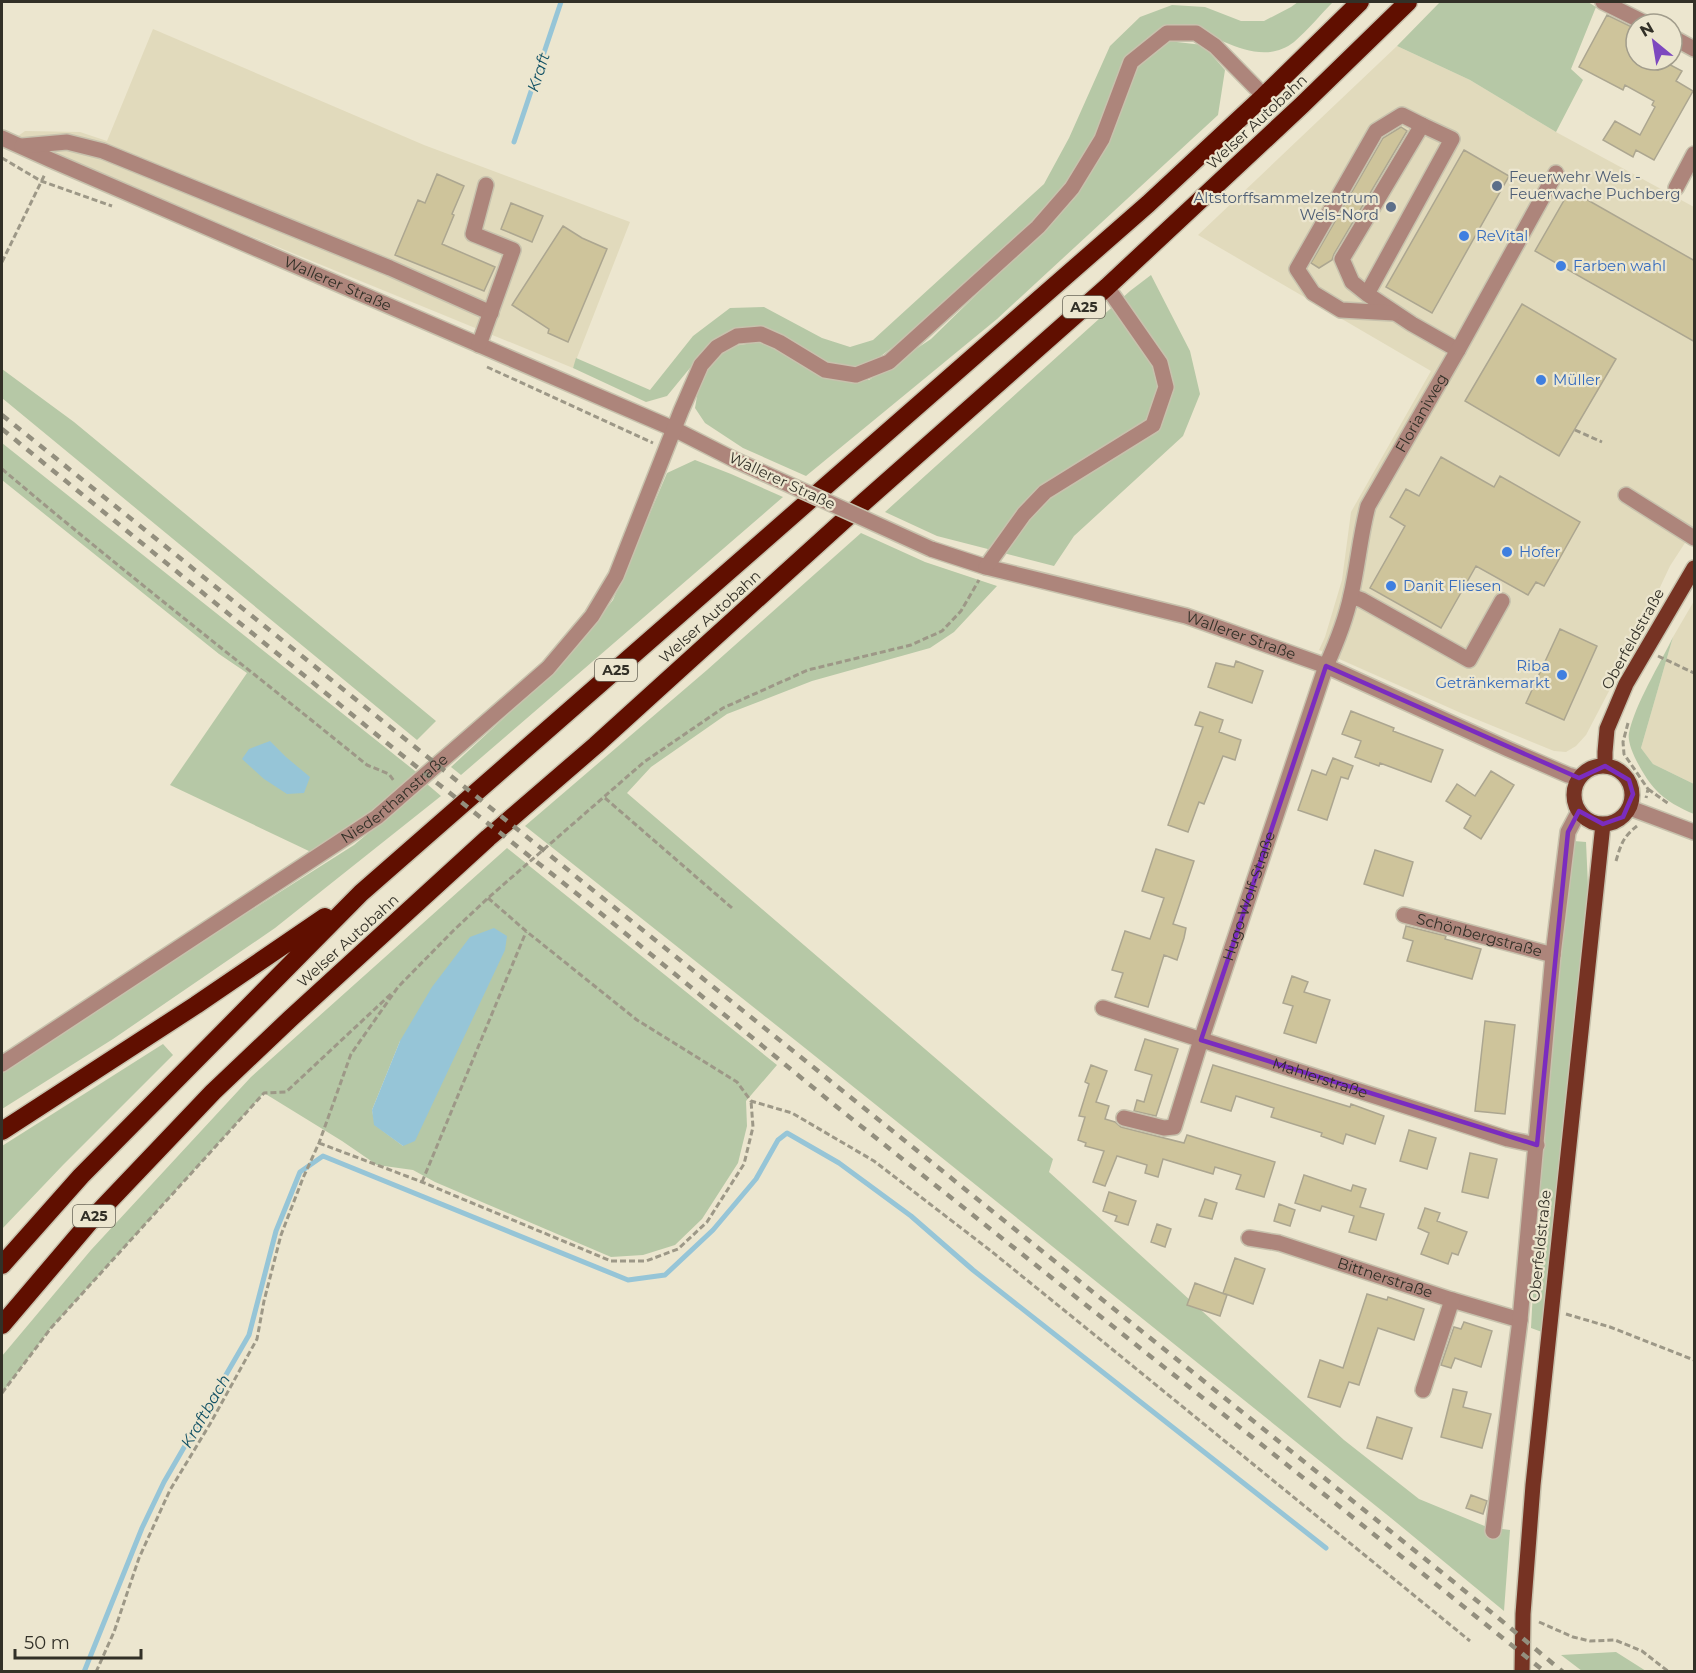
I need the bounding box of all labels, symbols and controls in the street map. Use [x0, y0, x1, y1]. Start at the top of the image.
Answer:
north arrow [1624, 12, 1684, 72]
text: N [1636, 18, 1657, 41]
water label: Kraft [523, 50, 554, 94]
street label: Welser Autobahn [1202, 70, 1311, 173]
place label: Feuerwehr Wels - Feuerwache Puchberg [1509, 167, 1681, 203]
marker: Feuerwehr Wels - Feuerwache Puchberg [1490, 179, 1504, 193]
place label: Altstorffsammelzentrum Wels-Nord [1194, 188, 1379, 224]
marker: Altstorffsammelzentrum Wels-Nord [1384, 200, 1398, 214]
place label: ReVital [1476, 226, 1528, 245]
marker: ReVital [1457, 229, 1471, 243]
street label: Wallerer Straße [281, 252, 395, 315]
place label: Farben wahl [1573, 256, 1666, 275]
marker: Farben wahl [1554, 259, 1568, 273]
road number: A25 [1063, 296, 1105, 318]
street label: Florianiweg [1391, 370, 1451, 456]
place label: Müller [1553, 370, 1601, 389]
marker: Müller [1534, 373, 1548, 387]
street label: Wallerer Straße [726, 448, 838, 514]
place label: Hofer [1519, 542, 1561, 561]
marker: Hofer [1500, 545, 1514, 559]
street label: Welser Autobahn [655, 566, 764, 667]
place label: Danit Fliesen [1403, 576, 1501, 595]
marker: Danit Fliesen [1384, 579, 1398, 593]
street label: Oberfeldstraße [1597, 585, 1668, 693]
street label: Wallerer Straße [1183, 607, 1299, 663]
place label: Riba Getränkemarkt [1435, 656, 1550, 692]
road number: A25 [595, 659, 637, 681]
marker: Riba Getränkemarkt [1555, 668, 1569, 682]
street label: Niederthanstraße [337, 749, 452, 847]
street label: Hugo-Wolf-Straße [1218, 829, 1279, 964]
street label: Welser Autobahn [293, 890, 402, 991]
street label: Schönbergstraße [1415, 909, 1544, 961]
street label: Mahlerstraße [1270, 1053, 1370, 1102]
street label: Oberfeldstraße [1524, 1189, 1555, 1303]
road number: A25 [73, 1205, 115, 1227]
street label: Bittnerstraße [1335, 1253, 1435, 1302]
water label: Kraftbach [177, 1371, 234, 1451]
scale bar [15, 1622, 141, 1660]
text: 50 m [24, 1632, 70, 1654]

